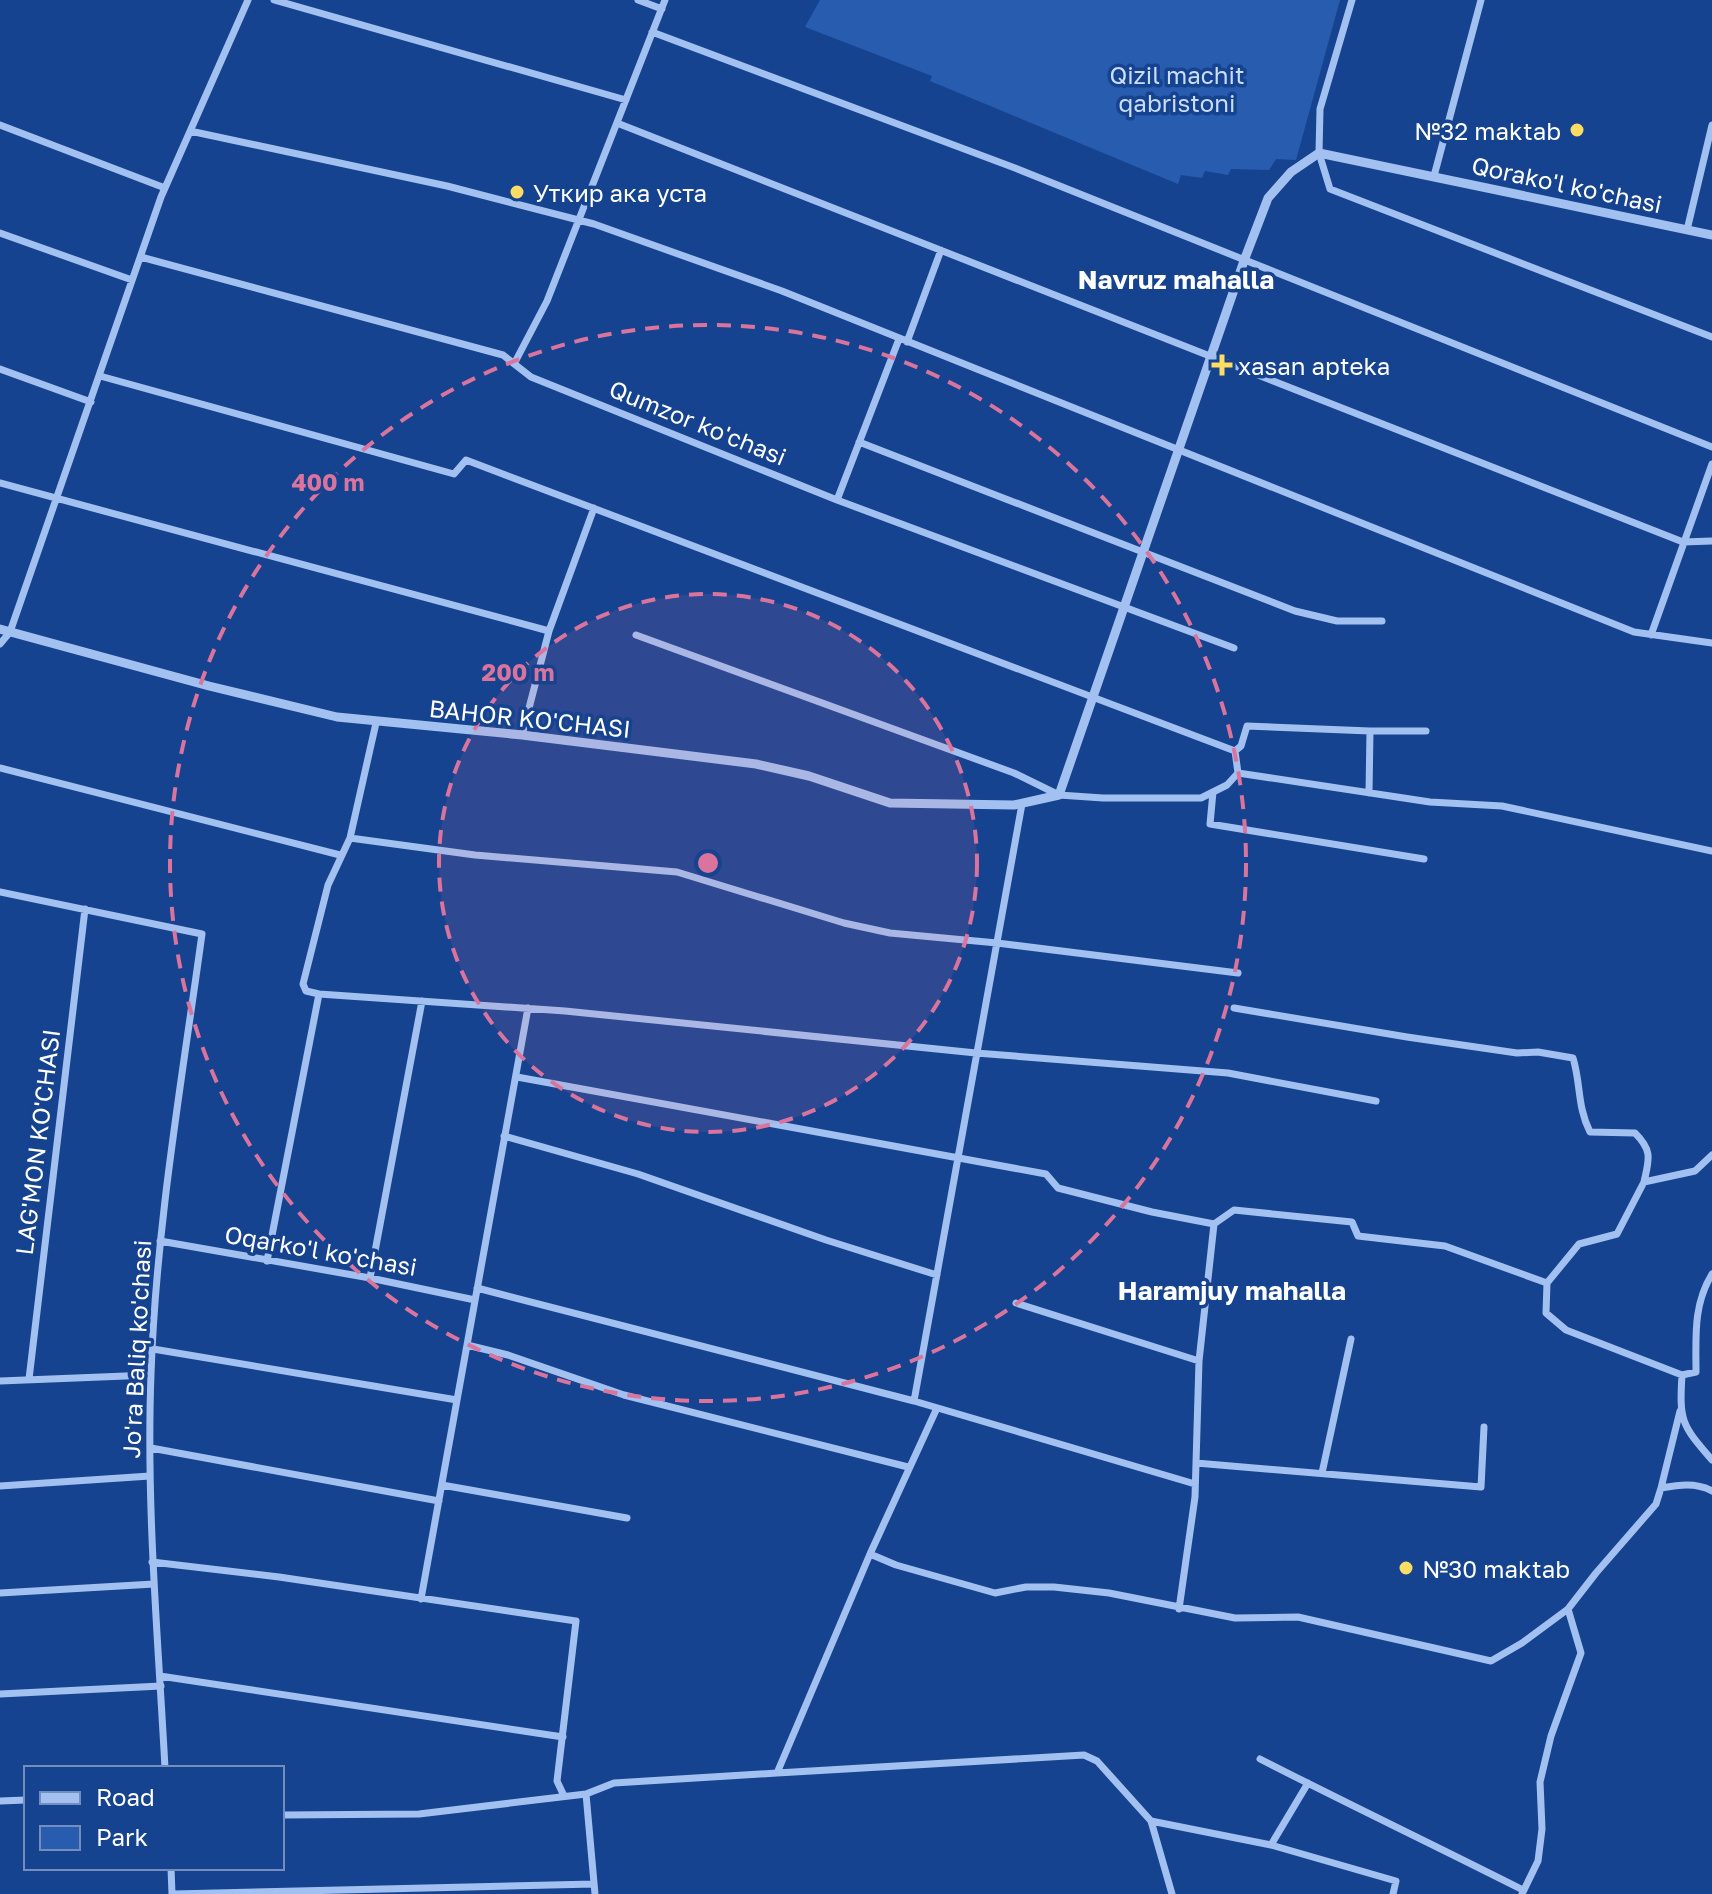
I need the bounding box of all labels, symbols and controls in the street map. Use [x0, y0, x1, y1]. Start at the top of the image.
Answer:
park label: Qizil machit qabristoni [1109, 60, 1245, 117]
place label: №32 maktab [1414, 116, 1561, 145]
marker: №32 maktab [1568, 121, 1586, 139]
street label: Qorako'l ko'chasi [1469, 150, 1665, 218]
place label: Уткир ака уста [533, 178, 707, 207]
marker: Уткир ака уста [508, 183, 526, 201]
district label: Navruz mahalla [1078, 264, 1274, 295]
place label: xasan apteka [1238, 351, 1390, 380]
marker: xasan apteka [1213, 356, 1231, 374]
street label: Qumzor ko'chasi [605, 373, 791, 471]
text: 400 m [291, 467, 365, 496]
text: 200 m [482, 657, 554, 686]
street label: BAHOR KO'CHASI [428, 693, 632, 743]
centre of rings [694, 849, 722, 877]
street label: LAG'MON KO'CHASI [9, 1027, 65, 1257]
street label: Oqarko'l ko'chasi [223, 1219, 419, 1281]
street label: Jo'ra Baliq ko'chasi [116, 1239, 156, 1459]
district label: Haramjuy mahalla [1118, 1275, 1346, 1306]
place label: №30 maktab [1422, 1554, 1570, 1583]
marker: №30 maktab [1397, 1559, 1415, 1577]
legend [24, 1766, 284, 1870]
text: Road [96, 1782, 155, 1811]
text: Park [96, 1822, 148, 1851]

